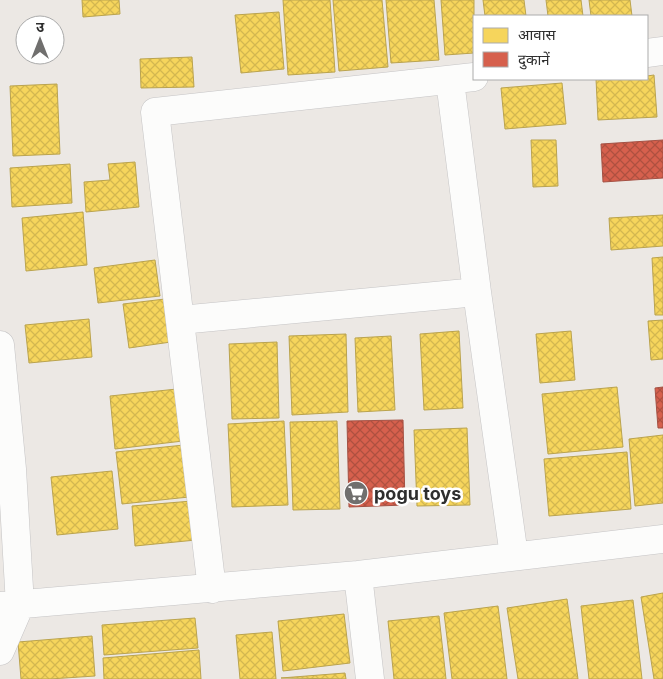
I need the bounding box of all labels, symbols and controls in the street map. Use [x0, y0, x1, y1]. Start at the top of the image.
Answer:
north arrow [15, 15, 65, 65]
legend [473, 15, 648, 80]
text: उ [36, 18, 45, 35]
text: आवास [518, 25, 557, 44]
text: दुकानें [518, 50, 550, 70]
supermarket icon: pogu toys [343, 480, 369, 506]
place label: pogu toys [374, 483, 461, 504]

